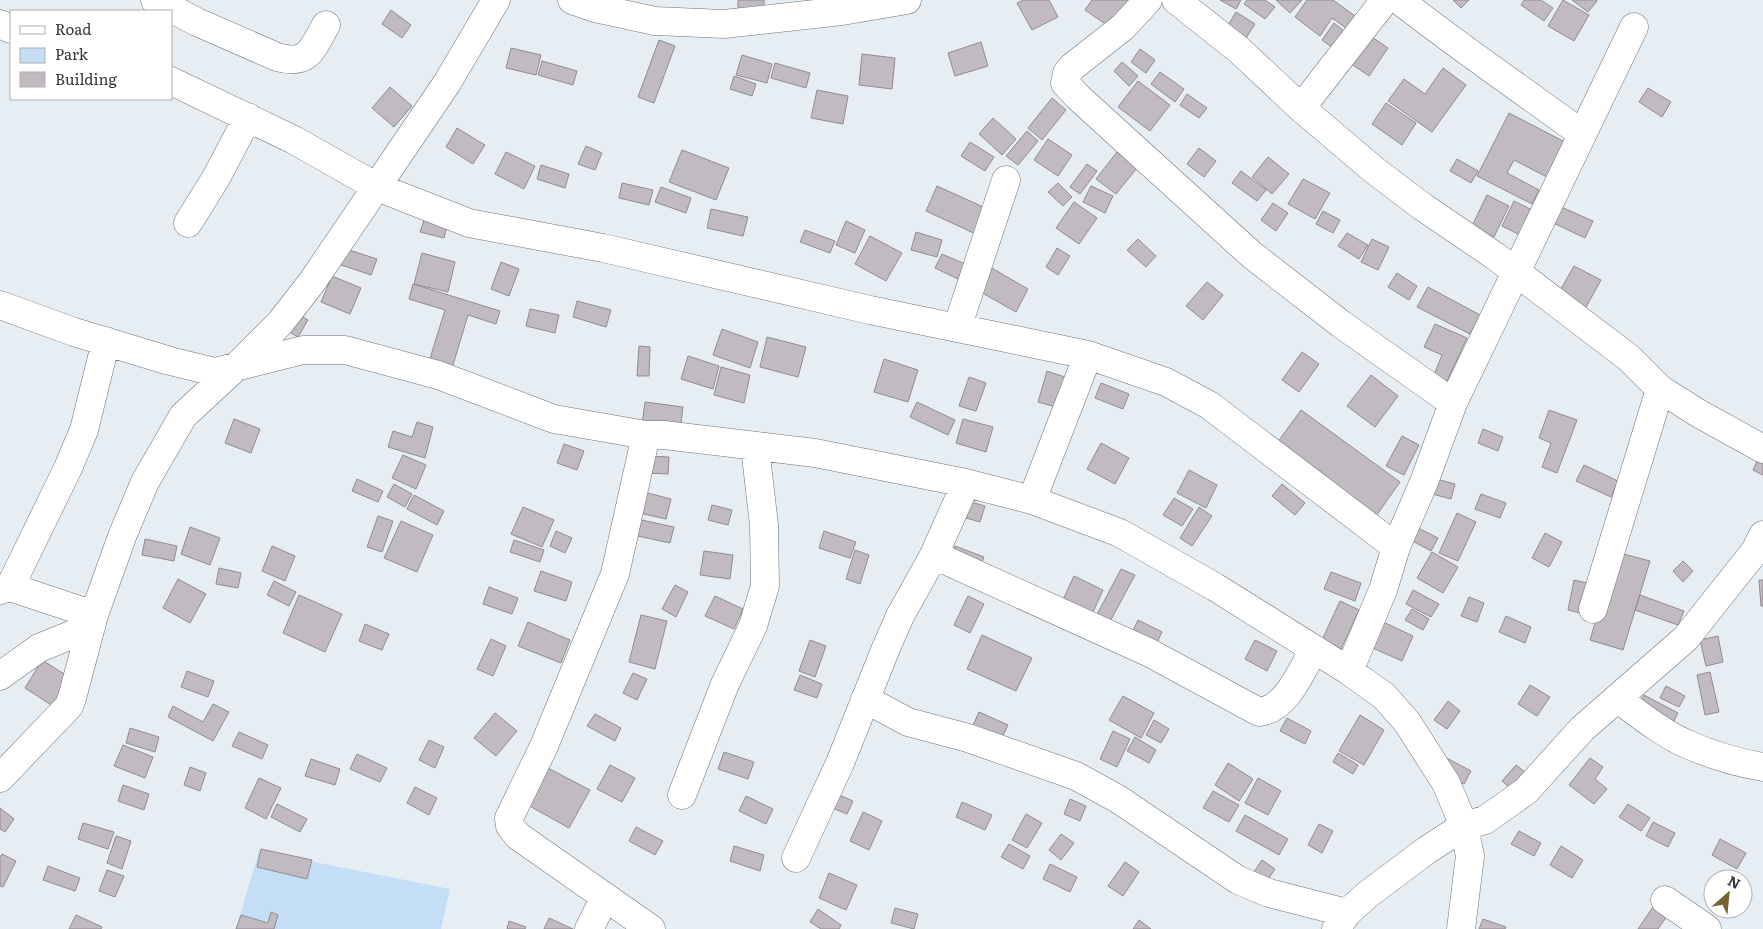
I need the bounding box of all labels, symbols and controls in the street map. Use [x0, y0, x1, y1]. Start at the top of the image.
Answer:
legend [10, 10, 172, 100]
text: Road [55, 17, 91, 40]
text: Park [55, 42, 89, 65]
text: Building [55, 67, 117, 90]
north arrow [1703, 869, 1753, 919]
text: N [1725, 870, 1744, 893]

